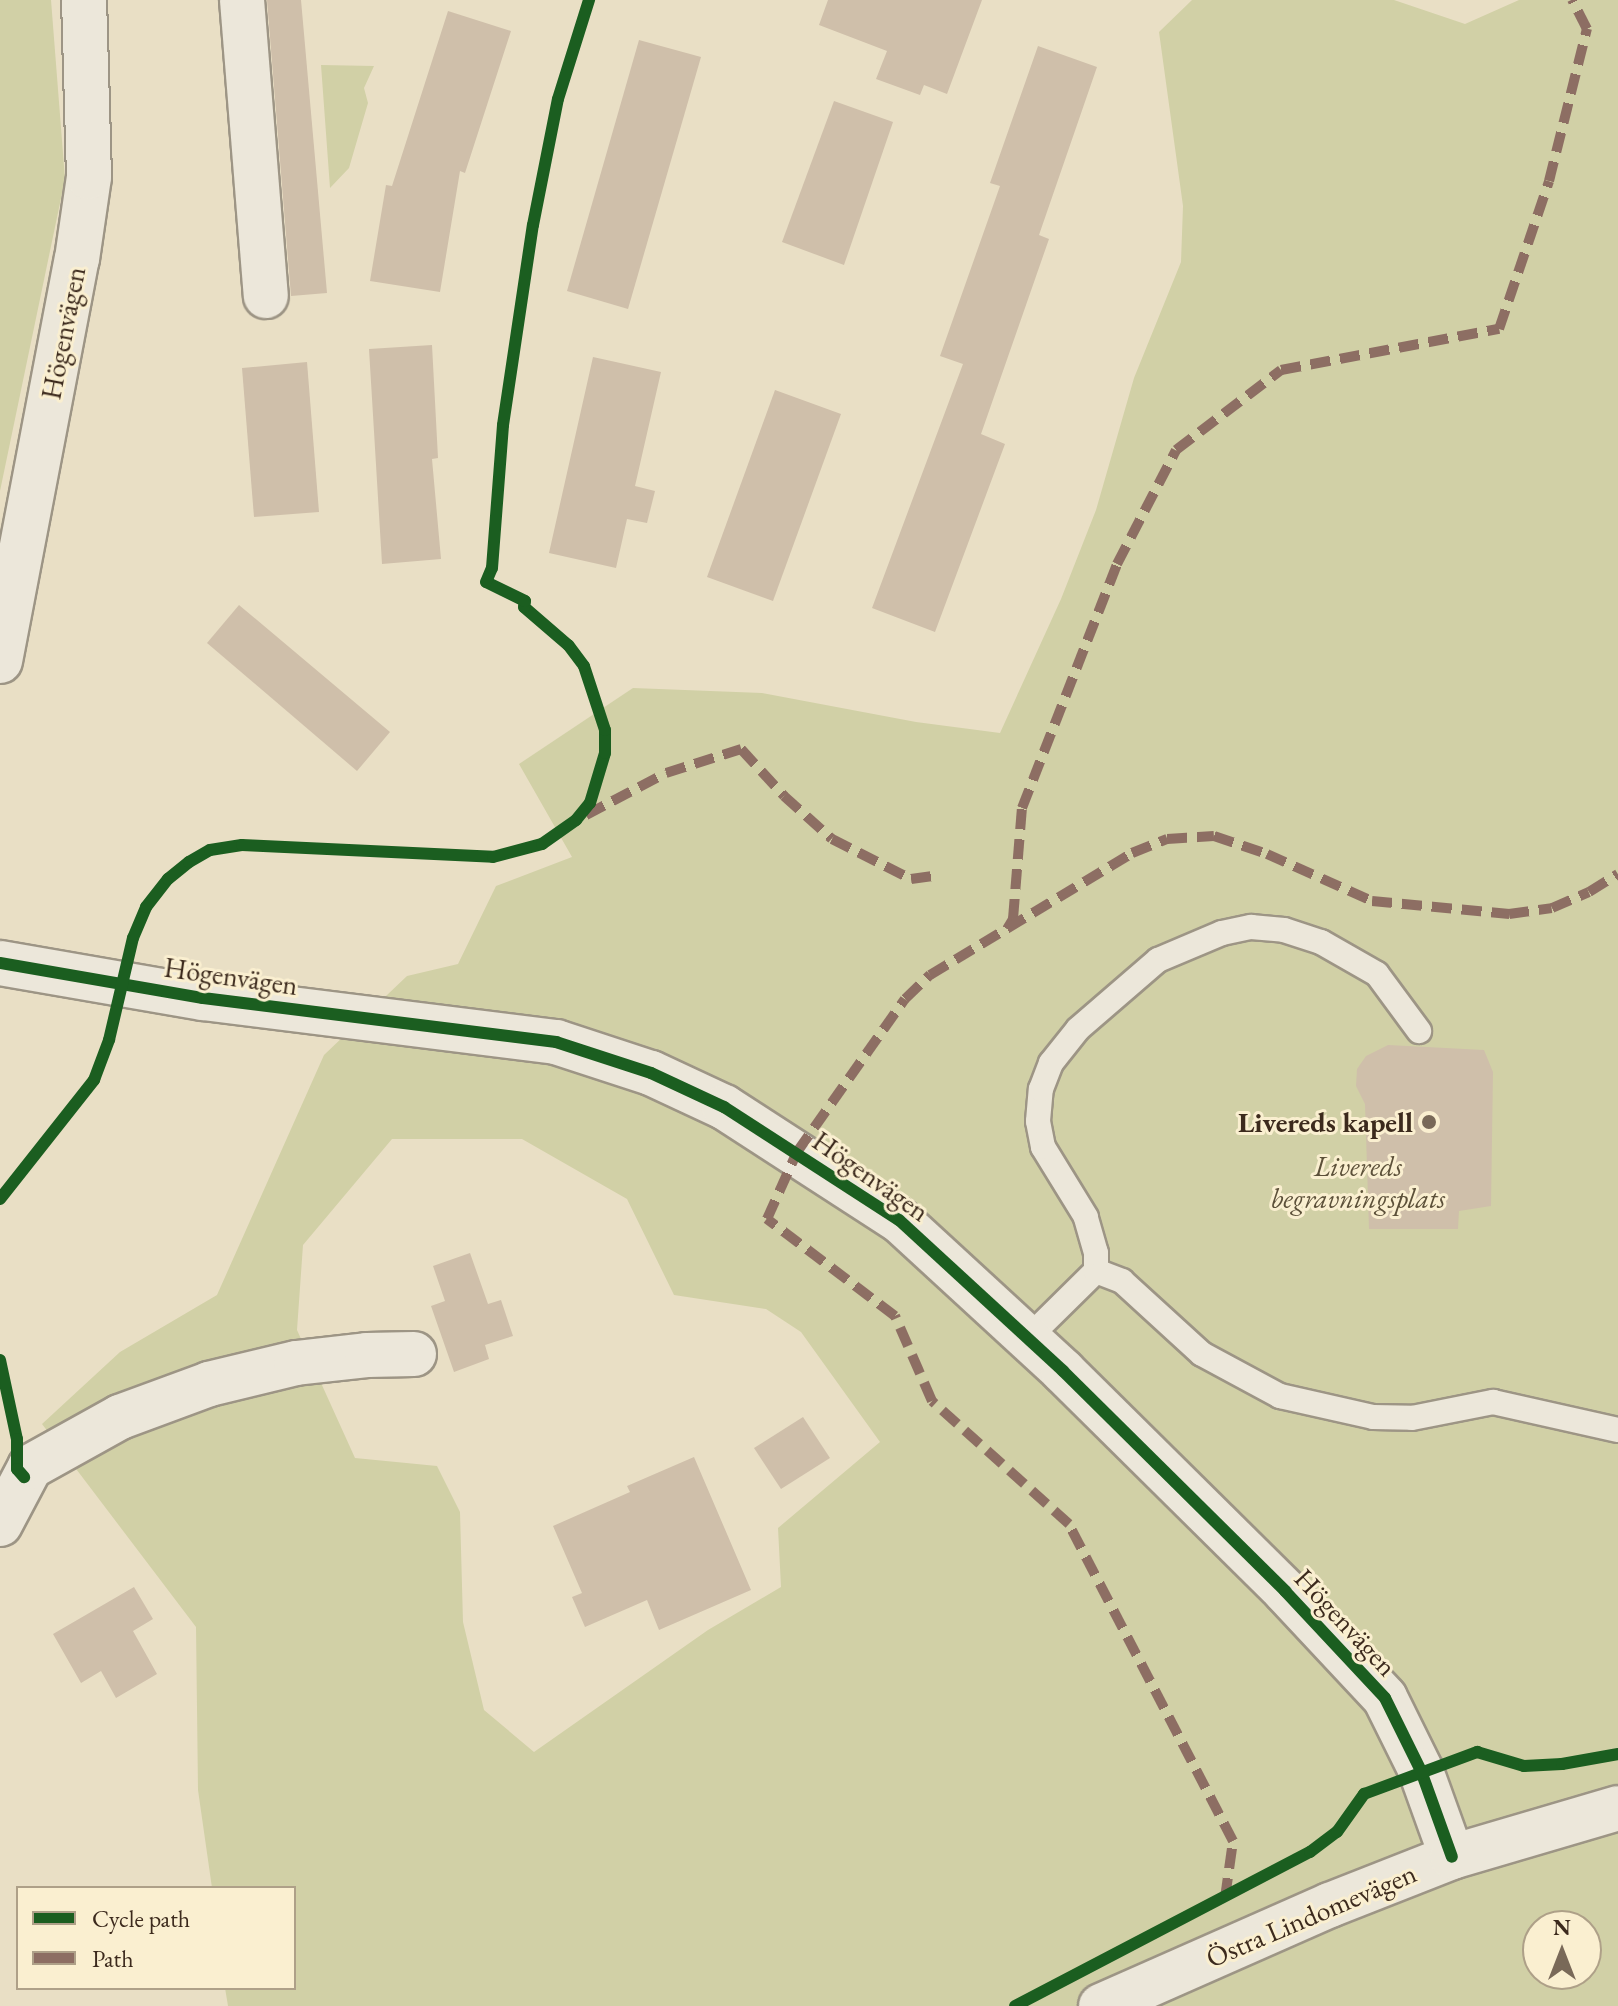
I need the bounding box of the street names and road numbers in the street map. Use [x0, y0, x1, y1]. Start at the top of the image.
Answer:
street label: Högenvägen [34, 264, 92, 402]
street label: Högenvägen [162, 950, 300, 1002]
street label: Högenvägen [806, 1124, 936, 1228]
street label: Högenvägen [1288, 1561, 1404, 1683]
street label: Östra Lindomevägen [1201, 1856, 1421, 1974]

